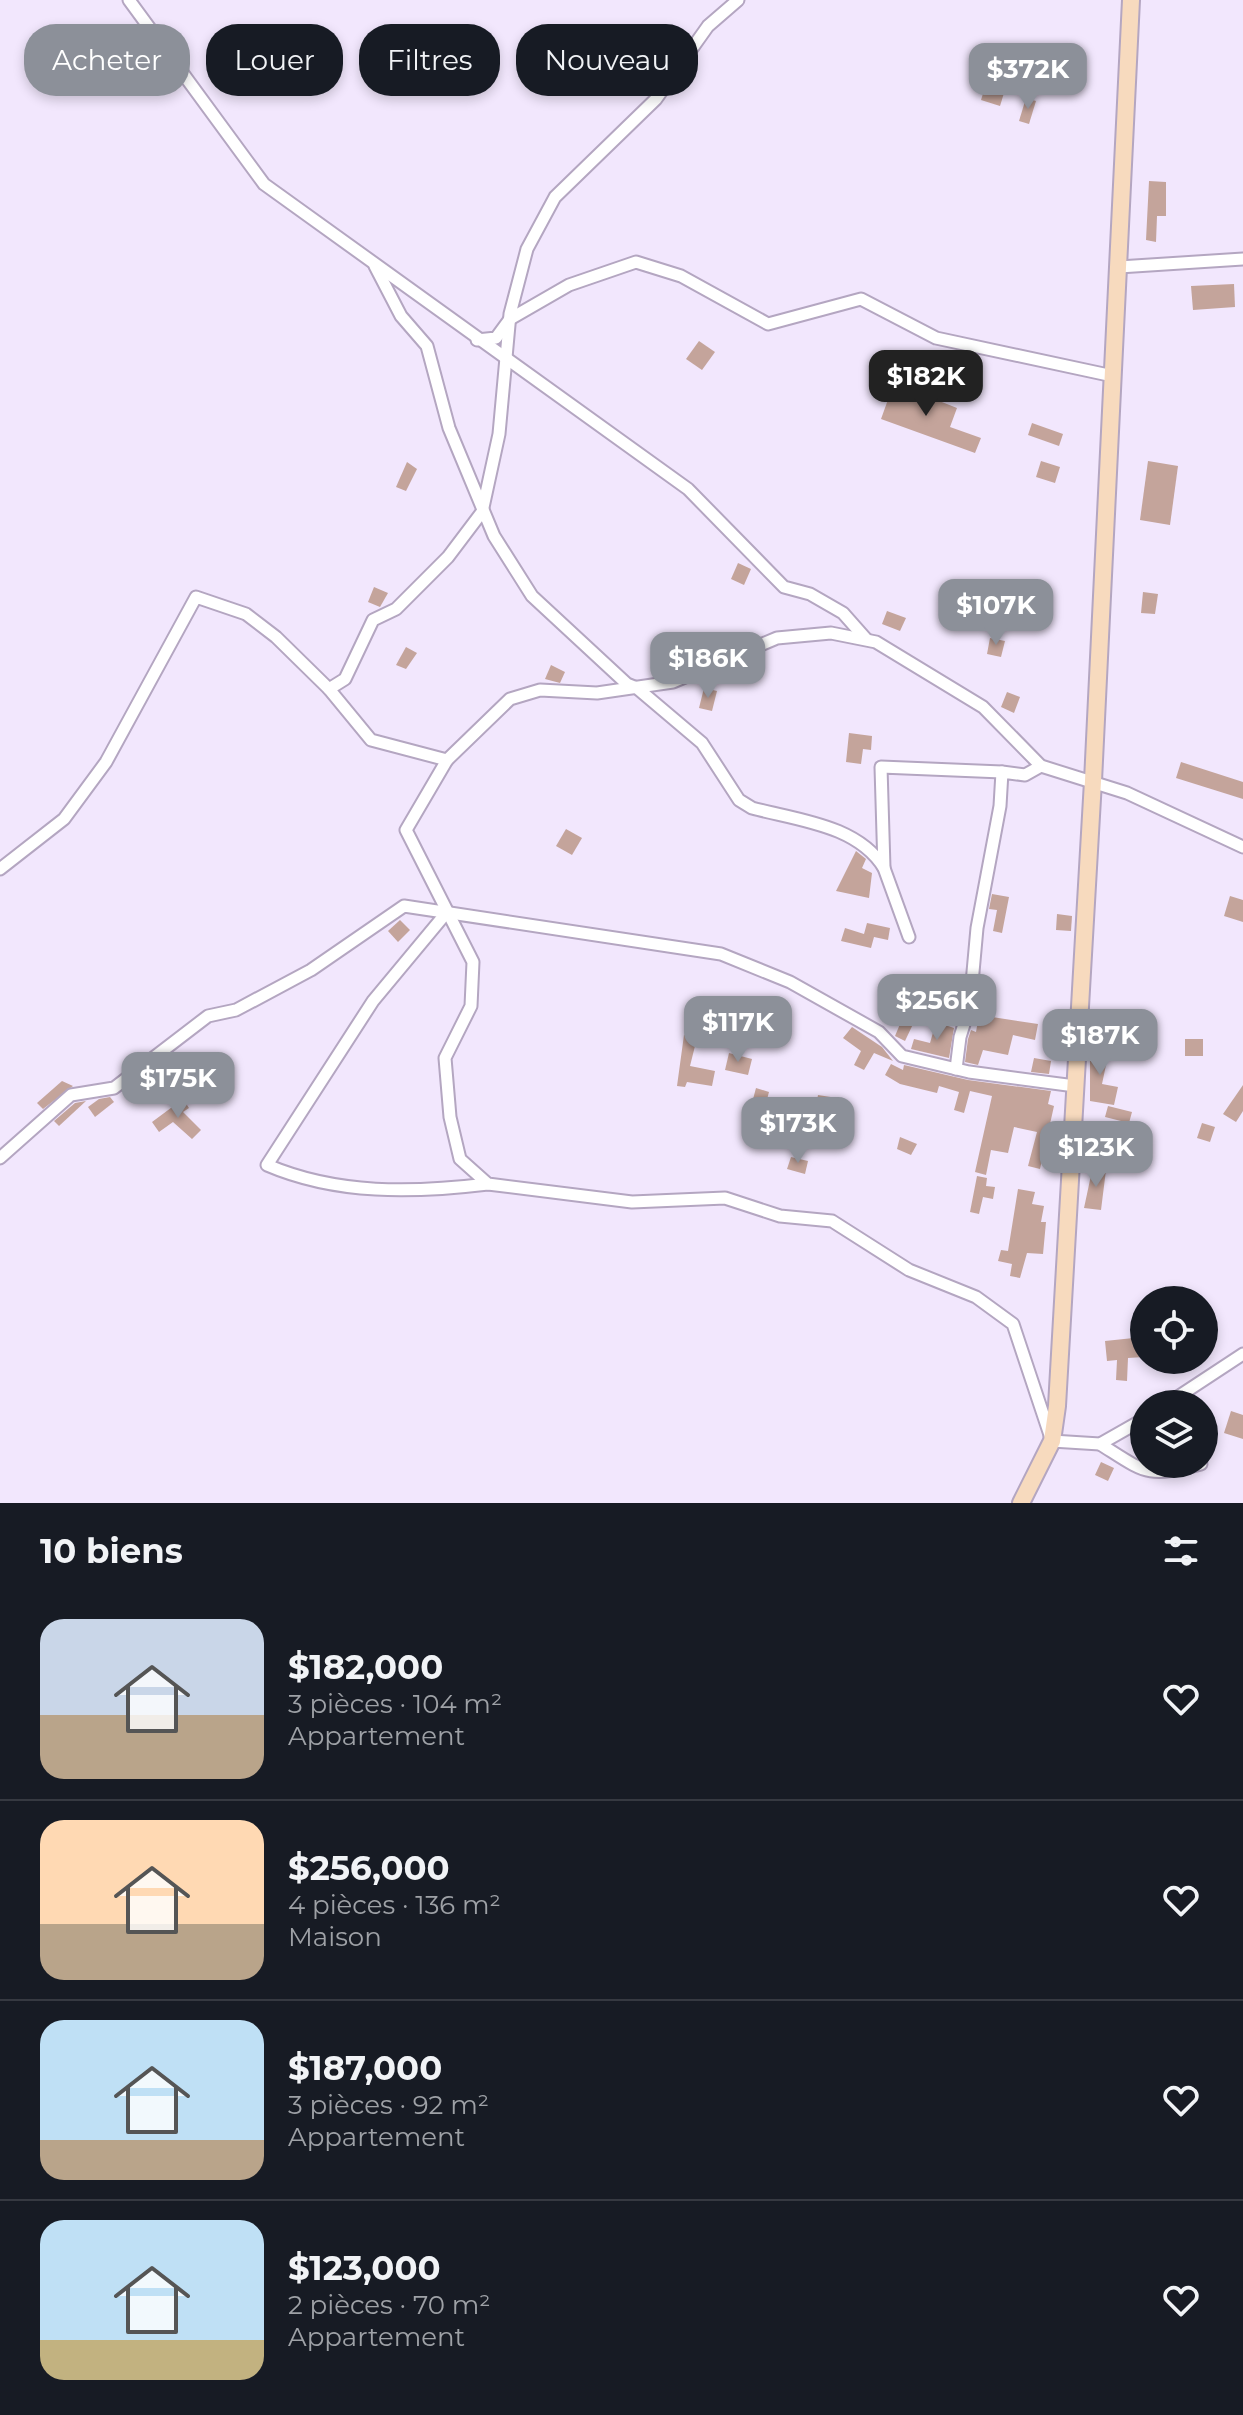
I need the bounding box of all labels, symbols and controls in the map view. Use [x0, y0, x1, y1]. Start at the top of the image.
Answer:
chip: Acheter [24, 24, 190, 96]
chip: Louer [206, 24, 343, 96]
chip: Filtres [359, 24, 500, 96]
chip: Nouveau [516, 24, 698, 96]
pin: $372K [972, 43, 1084, 111]
text: $372K [987, 53, 1069, 85]
pin: $182K [870, 350, 982, 418]
text: $182K [887, 360, 965, 392]
pin: $107K [940, 579, 1052, 647]
text: $107K [956, 589, 1036, 621]
pin: $186K [652, 632, 764, 700]
text: $186K [668, 642, 748, 674]
pin: $256K [881, 974, 993, 1042]
text: $256K [895, 984, 979, 1016]
pin: $117K [682, 996, 794, 1064]
text: $117K [702, 1006, 774, 1038]
pin: $187K [1044, 1009, 1156, 1077]
text: $187K [1060, 1019, 1140, 1051]
pin: $175K [122, 1052, 234, 1120]
text: $175K [140, 1062, 216, 1094]
pin: $173K [742, 1097, 854, 1165]
text: $173K [759, 1107, 837, 1139]
pin: $123K [1040, 1121, 1152, 1189]
text: $123K [1058, 1131, 1134, 1163]
map controls [1130, 1286, 1218, 1478]
button: locate [1130, 1286, 1218, 1374]
button: layers [1130, 1390, 1218, 1478]
icon: filters [1159, 1529, 1203, 1573]
text: 10 biens [40, 1530, 183, 1572]
text: $182,000 [288, 1646, 443, 1688]
icon: home [104, 1651, 200, 1747]
icon: heart [1159, 1677, 1203, 1721]
text: 3 pièces · 104 m² [288, 1688, 502, 1720]
text: Appartement [288, 1720, 465, 1752]
text: $256,000 [288, 1847, 450, 1889]
icon: home [104, 1852, 200, 1948]
icon: heart [1159, 1878, 1203, 1922]
text: 4 pièces · 136 m² [288, 1889, 501, 1921]
text: Maison [288, 1921, 382, 1953]
text: $187,000 [288, 2047, 442, 2089]
icon: home [104, 2052, 200, 2148]
icon: heart [1159, 2078, 1203, 2122]
text: 3 pièces · 92 m² [288, 2089, 489, 2121]
text: Appartement [288, 2121, 465, 2153]
text: $123,000 [288, 2247, 441, 2289]
icon: home [104, 2252, 200, 2348]
icon: heart [1159, 2278, 1203, 2322]
text: 2 pièces · 70 m² [288, 2289, 490, 2321]
text: Appartement [288, 2321, 465, 2353]

